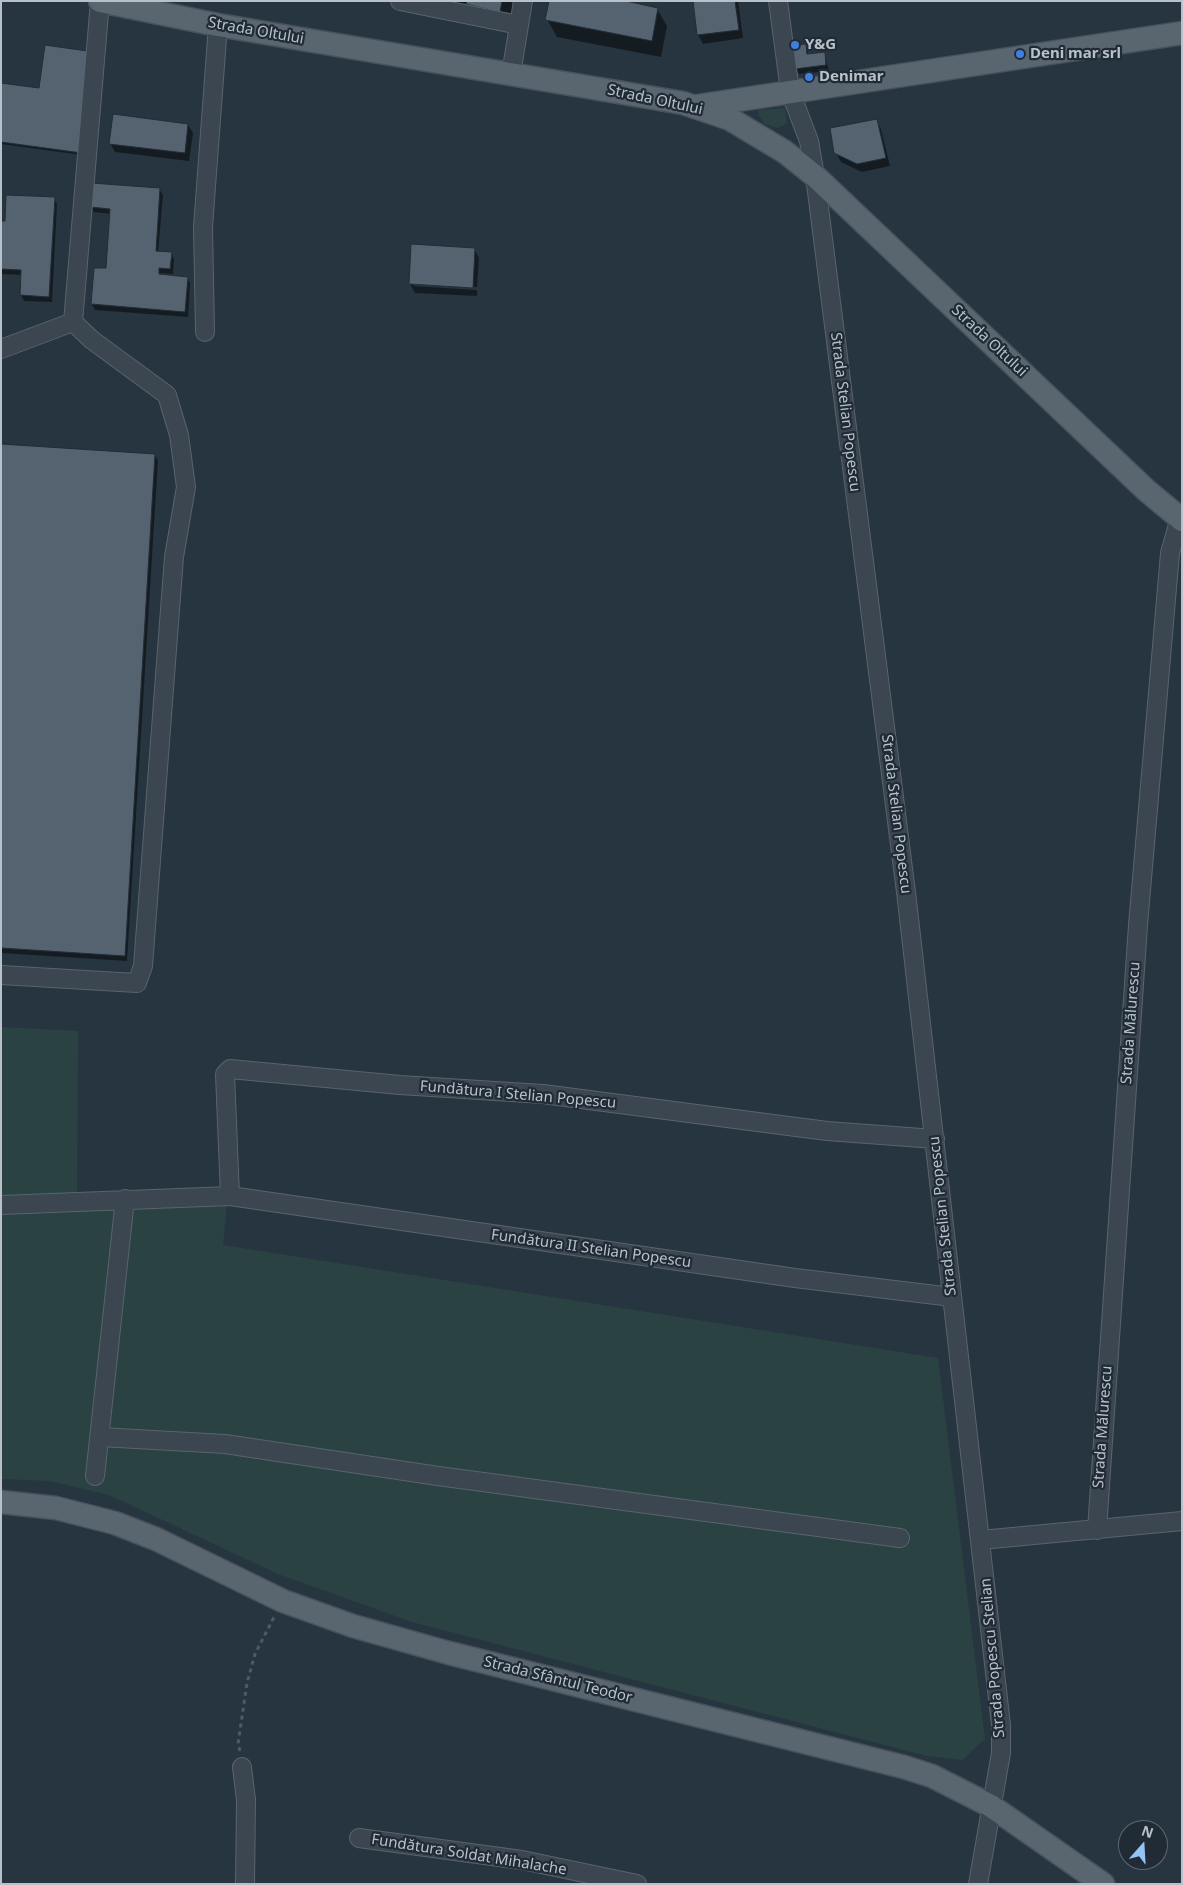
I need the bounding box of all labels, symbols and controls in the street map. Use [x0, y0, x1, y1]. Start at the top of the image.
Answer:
street label: Strada Oltului [207, 14, 305, 48]
place label: Y&G [805, 36, 836, 54]
marker: Y&G [789, 39, 801, 51]
place label: Deni mar srl [1030, 45, 1121, 63]
marker: Deni mar srl [1014, 48, 1026, 60]
place label: Denimar [819, 68, 883, 86]
marker: Denimar [803, 71, 815, 83]
street label: Strada Oltului [606, 81, 704, 119]
street label: Strada Oltului [947, 301, 1031, 381]
street label: Strada Stelian Popescu [826, 331, 864, 493]
street label: Strada Stelian Popescu [877, 733, 915, 895]
street label: Strada Mălurescu [1118, 961, 1144, 1085]
street label: Fundătura I Stelian Popescu [419, 1077, 617, 1113]
street label: Strada Stelian Popescu [926, 1135, 960, 1297]
street label: Fundătura II Stelian Popescu [490, 1226, 692, 1272]
street label: Strada Mălurescu [1090, 1365, 1116, 1489]
street label: Strada Popescu Stelian [977, 1577, 1009, 1739]
street label: Strada Sfântul Teodor [482, 1653, 634, 1707]
north arrow [1118, 1820, 1168, 1870]
text: N [1139, 1820, 1156, 1842]
street label: Fundătura Soldat Mihalache [370, 1831, 568, 1879]

